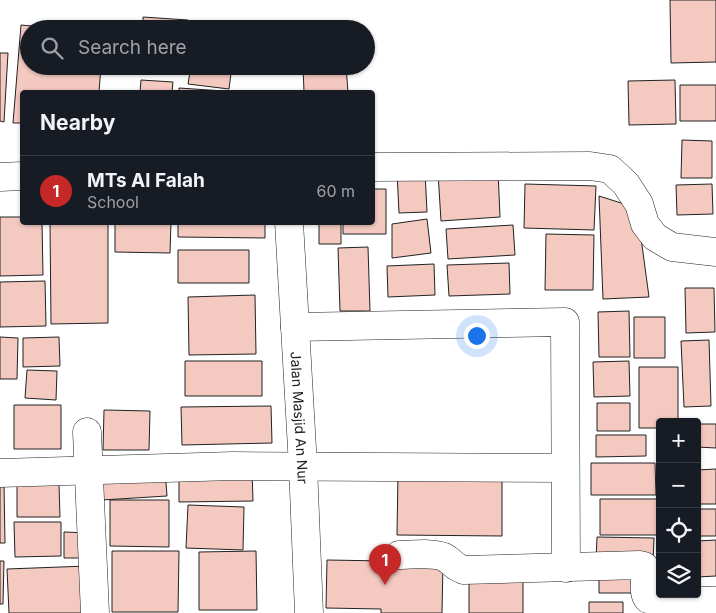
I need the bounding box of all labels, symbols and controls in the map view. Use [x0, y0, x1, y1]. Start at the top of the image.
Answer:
search box [20, 20, 375, 75]
icon: search [38, 34, 66, 62]
text: Search here [78, 36, 187, 59]
text: Nearby [40, 110, 115, 135]
text: MTs Al Falah [87, 169, 205, 192]
text: 1 [53, 181, 59, 201]
text: 60 m [316, 181, 355, 201]
text: School [87, 192, 139, 212]
your location [464, 323, 490, 349]
street label: Jalan Masjid An Nur [288, 351, 312, 484]
map controls [656, 418, 701, 598]
button: + [656, 418, 701, 463]
button: − [656, 463, 701, 508]
button: locate [656, 508, 701, 553]
pin: 1 [369, 544, 401, 585]
button: layers [656, 553, 701, 598]

